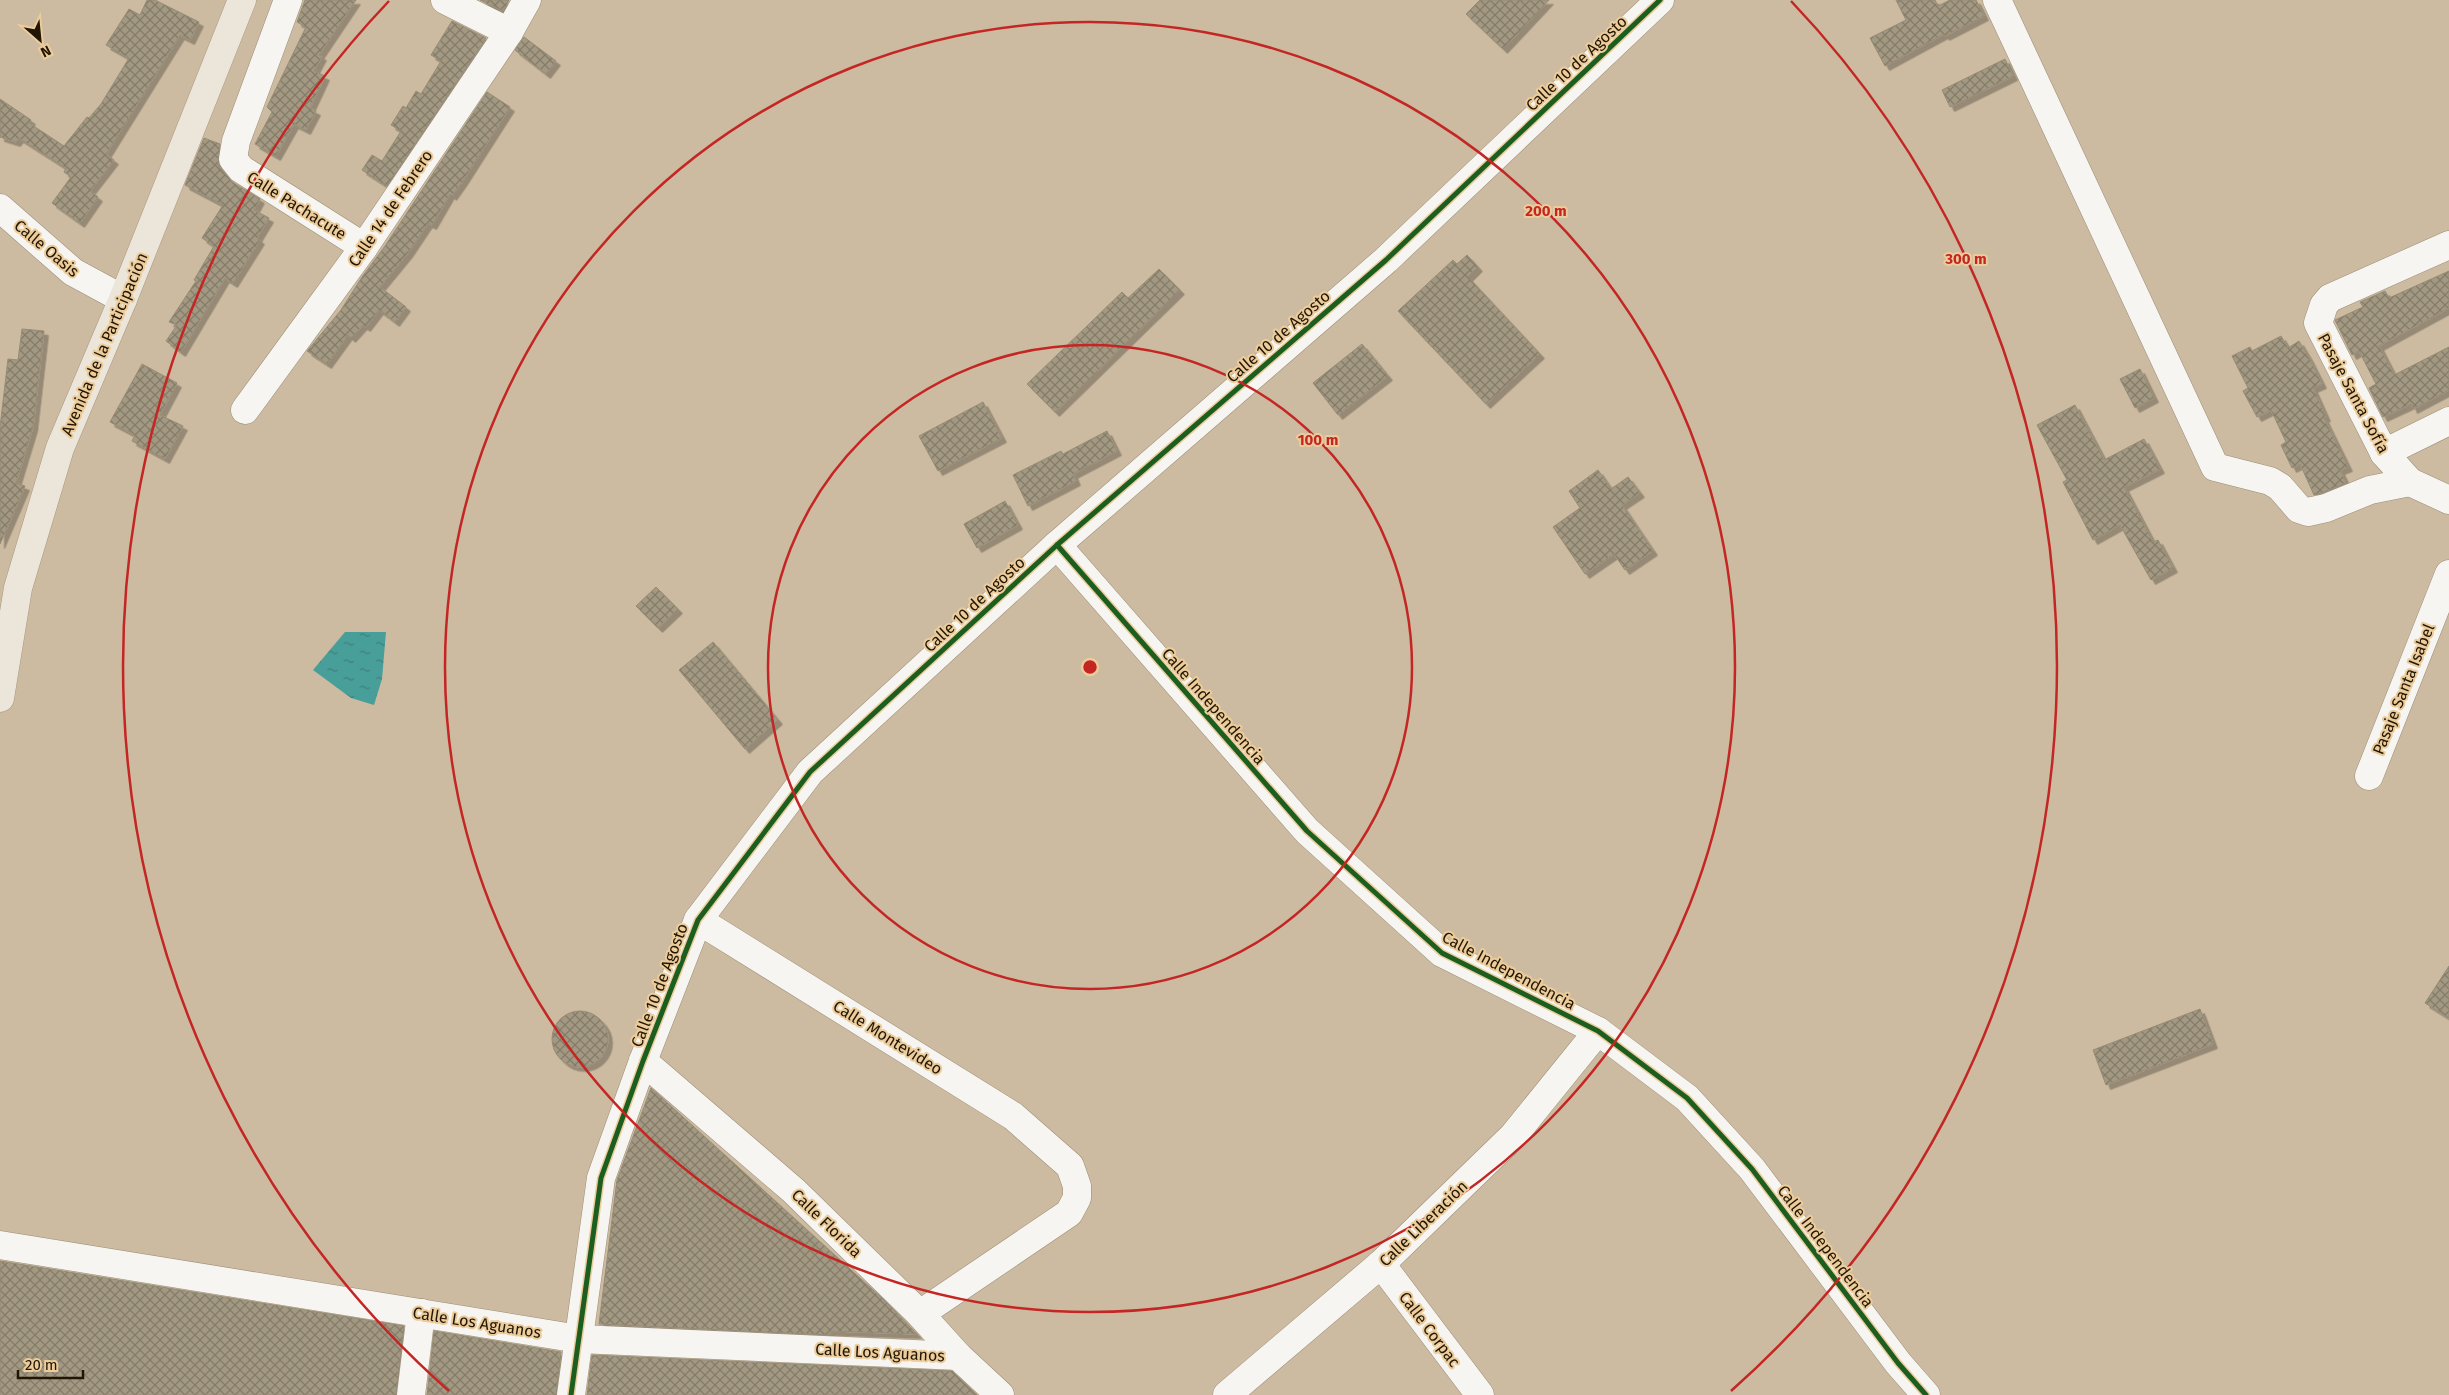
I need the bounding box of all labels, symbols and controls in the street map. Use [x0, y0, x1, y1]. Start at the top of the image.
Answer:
street label: Calle 10 de Agosto [1522, 12, 1631, 115]
north arrow [15, 15, 65, 65]
text: N [38, 41, 54, 61]
street label: Calle 14 de Febrero [344, 146, 437, 270]
street label: Calle Pachacute [244, 167, 350, 244]
text: 200 m [1525, 202, 1567, 220]
street label: Calle Oasis [10, 216, 83, 281]
street label: Avenida de la Participación [57, 250, 152, 439]
text: 300 m [1944, 250, 1987, 268]
street label: Calle 10 de Agosto [1223, 286, 1334, 387]
street label: Pasaje Santa Sofía [2314, 330, 2393, 457]
text: 100 m [1298, 431, 1338, 449]
street label: Calle 10 de Agosto [920, 553, 1029, 656]
street label: Pasaje Santa Isabel [2369, 621, 2438, 757]
street label: Calle Independencia [1158, 644, 1269, 768]
centre of rings [1081, 658, 1099, 676]
street label: Calle 10 de Agosto [627, 921, 692, 1050]
street label: Calle Independencia [1439, 927, 1579, 1014]
street label: Calle Montevideo [830, 996, 946, 1079]
street label: Calle Liberación [1375, 1176, 1471, 1270]
street label: Calle Independencia [1773, 1181, 1878, 1311]
street label: Calle Florida [788, 1185, 866, 1262]
street label: Calle Corpac [1395, 1288, 1464, 1371]
street label: Calle Los Aguanos [411, 1303, 542, 1342]
street label: Calle Los Aguanos [815, 1340, 945, 1365]
scale bar [18, 1348, 82, 1380]
text: 20 m [25, 1356, 58, 1374]

